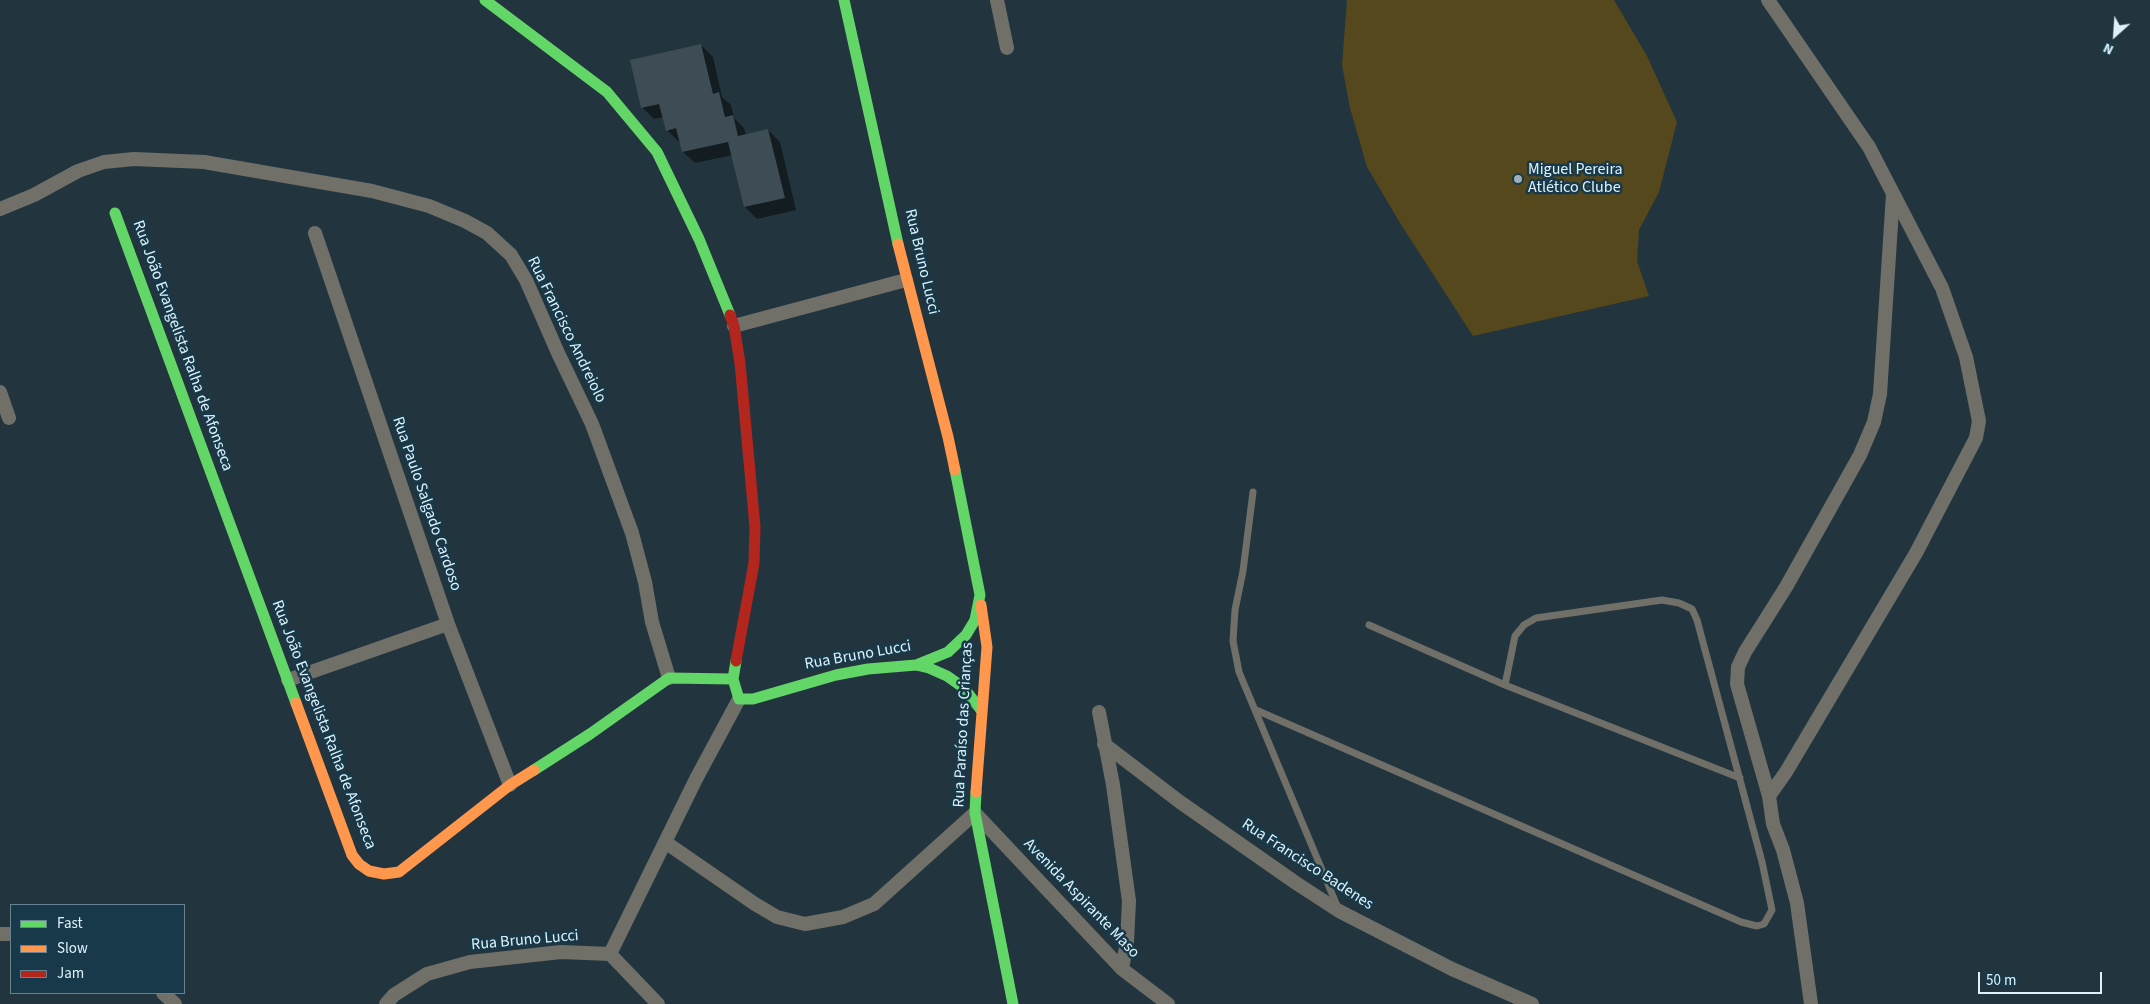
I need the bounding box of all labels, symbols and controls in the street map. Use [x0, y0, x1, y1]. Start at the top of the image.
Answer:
north arrow [2090, 10, 2140, 60]
text: N [2100, 37, 2117, 60]
place label: Miguel Pereira Atlético Clube [1528, 160, 1623, 198]
marker: Miguel Pereira Atlético Clube [1512, 173, 1524, 185]
street label: Rua Bruno Lucci [900, 207, 942, 317]
street label: Rua João Evangelista Ralha de Afonseca [128, 218, 236, 474]
street label: Rua Francisco Andreiolo [522, 254, 610, 406]
street label: Rua Paulo Salgado Cardoso [387, 414, 465, 594]
street label: Rua João Evangelista Ralha de Afonseca [266, 598, 380, 852]
street label: Rua Bruno Lucci [803, 637, 913, 675]
street label: Rua Paraíso das Crianças [950, 642, 978, 808]
street label: Rua Francisco Badenes [1238, 815, 1376, 915]
street label: Avenida Aspirante Maso [1019, 835, 1143, 963]
legend [10, 904, 185, 994]
text: Fast [57, 913, 83, 934]
street label: Rua Bruno Lucci [470, 927, 580, 955]
text: Slow [57, 938, 88, 959]
scale bar [1980, 962, 2104, 994]
text: Jam [57, 963, 84, 984]
text: 50 m [1986, 970, 2016, 991]

